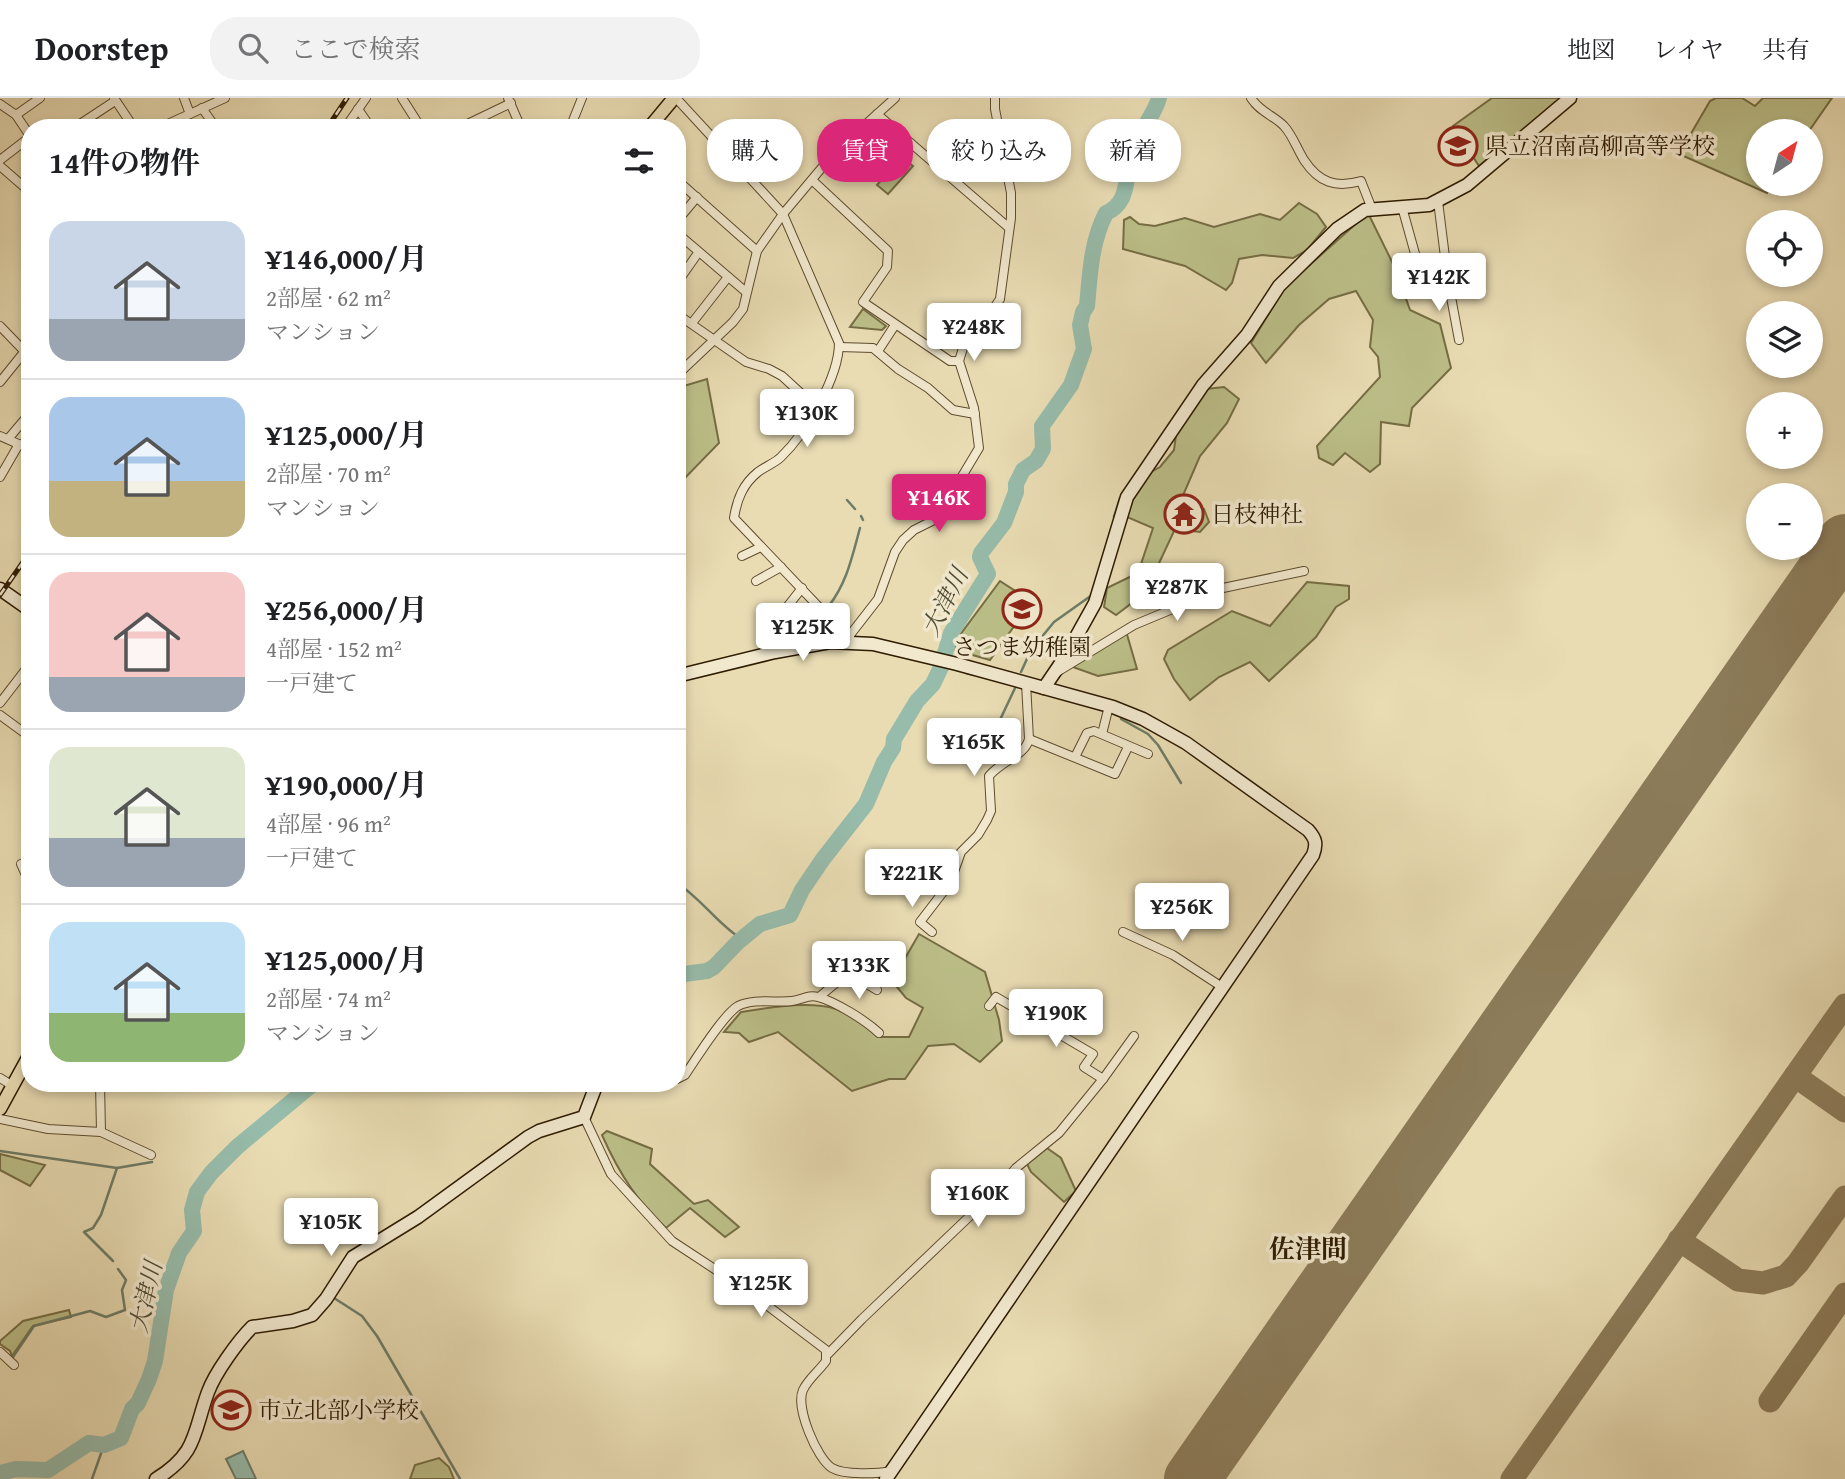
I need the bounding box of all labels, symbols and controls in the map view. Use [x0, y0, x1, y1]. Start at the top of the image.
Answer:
search box [210, 17, 700, 80]
text: Doorstep [35, 24, 168, 72]
icon: search [234, 29, 272, 67]
text: ここで検索 [290, 29, 420, 68]
text: 地図 [1567, 32, 1615, 67]
text: レイヤ [1653, 32, 1724, 67]
text: 共有 [1762, 32, 1810, 67]
chip: 購入 [707, 119, 803, 182]
chip: 賃貸 [817, 119, 913, 182]
chip: 絞り込み [927, 119, 1071, 182]
chip: 新着 [1085, 119, 1181, 182]
north arrow [1746, 119, 1824, 196]
map controls [1746, 119, 1823, 560]
school or university icon: 県立沼南高柳高等学校 [1437, 125, 1479, 167]
place label: 県立沼南高柳高等学校 [1485, 129, 1715, 162]
text: 14件の物件 [49, 140, 200, 184]
icon: filters [620, 142, 658, 180]
button: locate [1746, 210, 1823, 287]
text: ¥146,000/月 [266, 236, 428, 280]
icon: home [105, 249, 189, 333]
pin: ¥142K [1390, 254, 1488, 313]
text: ¥142K [1408, 259, 1470, 292]
text: 2部屋 · 62 m² [266, 281, 391, 314]
button: layers [1746, 301, 1823, 378]
pin: ¥248K [925, 303, 1023, 363]
text: ¥248K [943, 309, 1005, 342]
text: マンション [266, 315, 380, 348]
pin: ¥130K [758, 390, 856, 449]
button: + [1746, 392, 1823, 469]
text: ¥130K [776, 395, 838, 428]
text: ¥125,000/月 [266, 412, 428, 456]
icon: home [105, 425, 189, 509]
text: 2部屋 · 70 m² [266, 457, 391, 490]
pin: ¥146K [890, 474, 988, 534]
text: ¥146K [908, 480, 970, 513]
button: − [1746, 483, 1823, 560]
text: マンション [266, 491, 380, 524]
temple icon: 日枝神社 [1163, 493, 1205, 535]
place label: 日枝神社 [1211, 497, 1303, 530]
water label: 大津川 [913, 559, 978, 642]
pin: ¥287K [1128, 564, 1226, 623]
text: ¥287K [1146, 569, 1208, 602]
text: ¥256,000/月 [266, 587, 428, 631]
school or university icon: さつま幼稚園 [1001, 588, 1043, 630]
icon: home [105, 600, 189, 684]
pin: ¥125K [754, 603, 852, 663]
text: ¥125K [772, 609, 834, 642]
place label: さつま幼稚園 [953, 630, 1091, 663]
text: 4部屋 · 152 m² [266, 632, 402, 665]
text: 一戸建て [266, 666, 358, 699]
pin: ¥165K [925, 718, 1023, 778]
text: ¥165K [943, 724, 1005, 757]
text: ¥190,000/月 [266, 762, 428, 806]
icon: home [105, 775, 189, 859]
text: 4部屋 · 96 m² [266, 807, 391, 840]
text: 一戸建て [266, 841, 358, 874]
pin: ¥221K [863, 850, 961, 909]
text: ¥221K [881, 855, 943, 888]
pin: ¥256K [1133, 884, 1231, 943]
text: ¥256K [1151, 889, 1213, 922]
text: ¥125,000/月 [266, 937, 428, 981]
pin: ¥133K [810, 942, 908, 1001]
text: ¥133K [828, 947, 890, 980]
icon: home [105, 950, 189, 1034]
text: 2部屋 · 74 m² [266, 982, 391, 1015]
pin: ¥190K [1007, 990, 1105, 1049]
text: ¥190K [1025, 995, 1087, 1028]
text: マンション [266, 1016, 380, 1049]
pin: ¥160K [929, 1170, 1027, 1229]
text: ¥160K [947, 1175, 1009, 1208]
pin: ¥105K [282, 1198, 380, 1258]
text: ¥105K [300, 1204, 362, 1237]
district label: 佐津間 [1269, 1229, 1347, 1268]
water label: 大津川 [120, 1255, 171, 1336]
pin: ¥125K [712, 1260, 810, 1319]
text: ¥125K [730, 1265, 792, 1298]
school or university icon: 市立北部小学校 [210, 1389, 252, 1431]
place label: 市立北部小学校 [258, 1393, 419, 1426]

